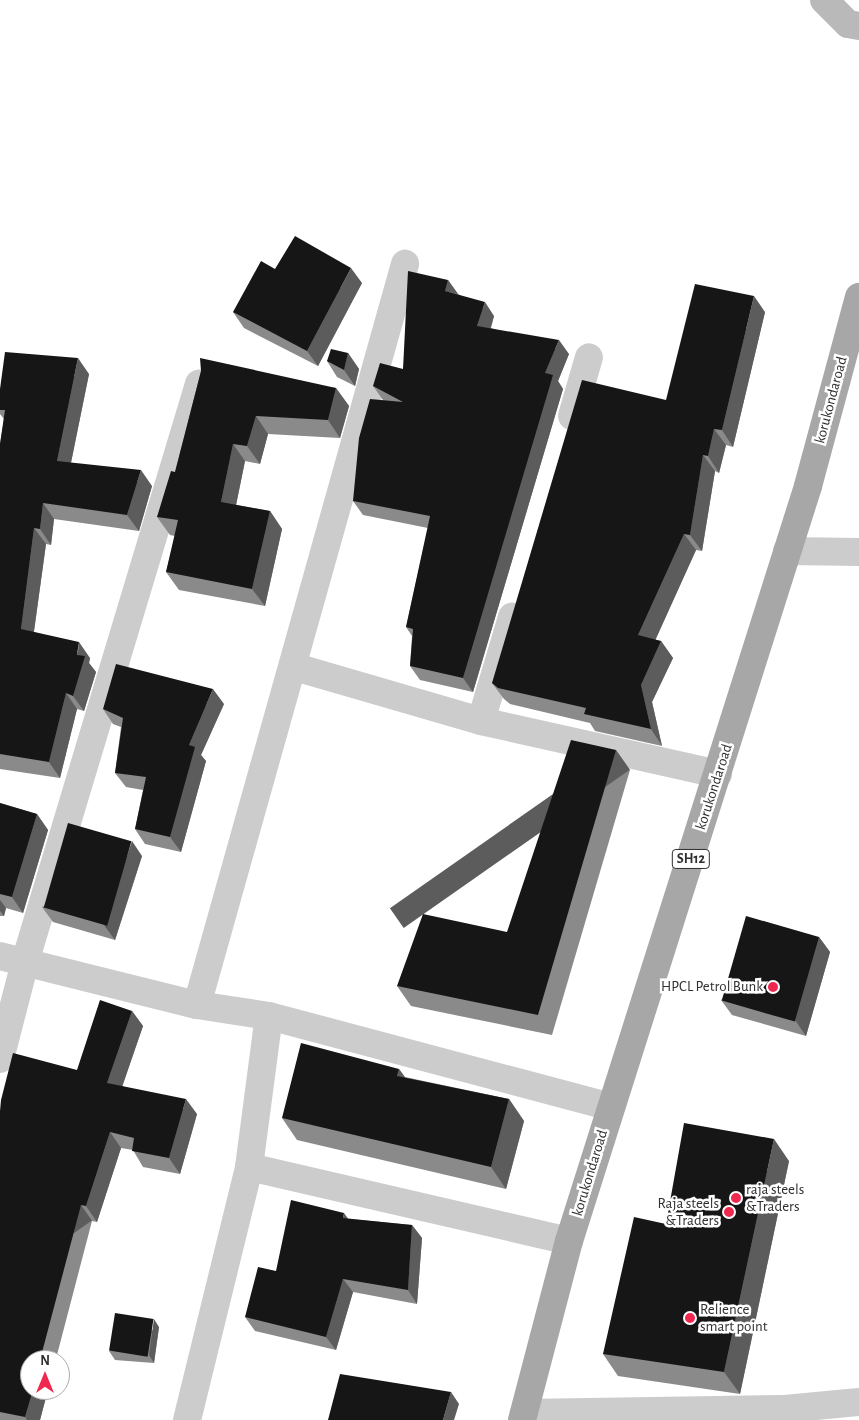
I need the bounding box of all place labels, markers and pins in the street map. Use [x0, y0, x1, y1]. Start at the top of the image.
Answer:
place label: HPCL Petrol Bunk [661, 978, 763, 996]
marker: HPCL Petrol Bunk [767, 981, 779, 993]
place label: raja steels &Traders [746, 1180, 804, 1215]
marker: raja steels &Traders [730, 1192, 742, 1204]
place label: Raja steels &Traders [657, 1194, 719, 1229]
marker: Raja steels &Traders [723, 1206, 735, 1218]
place label: Relience smart point [700, 1300, 768, 1335]
marker: Relience smart point [684, 1312, 696, 1324]

